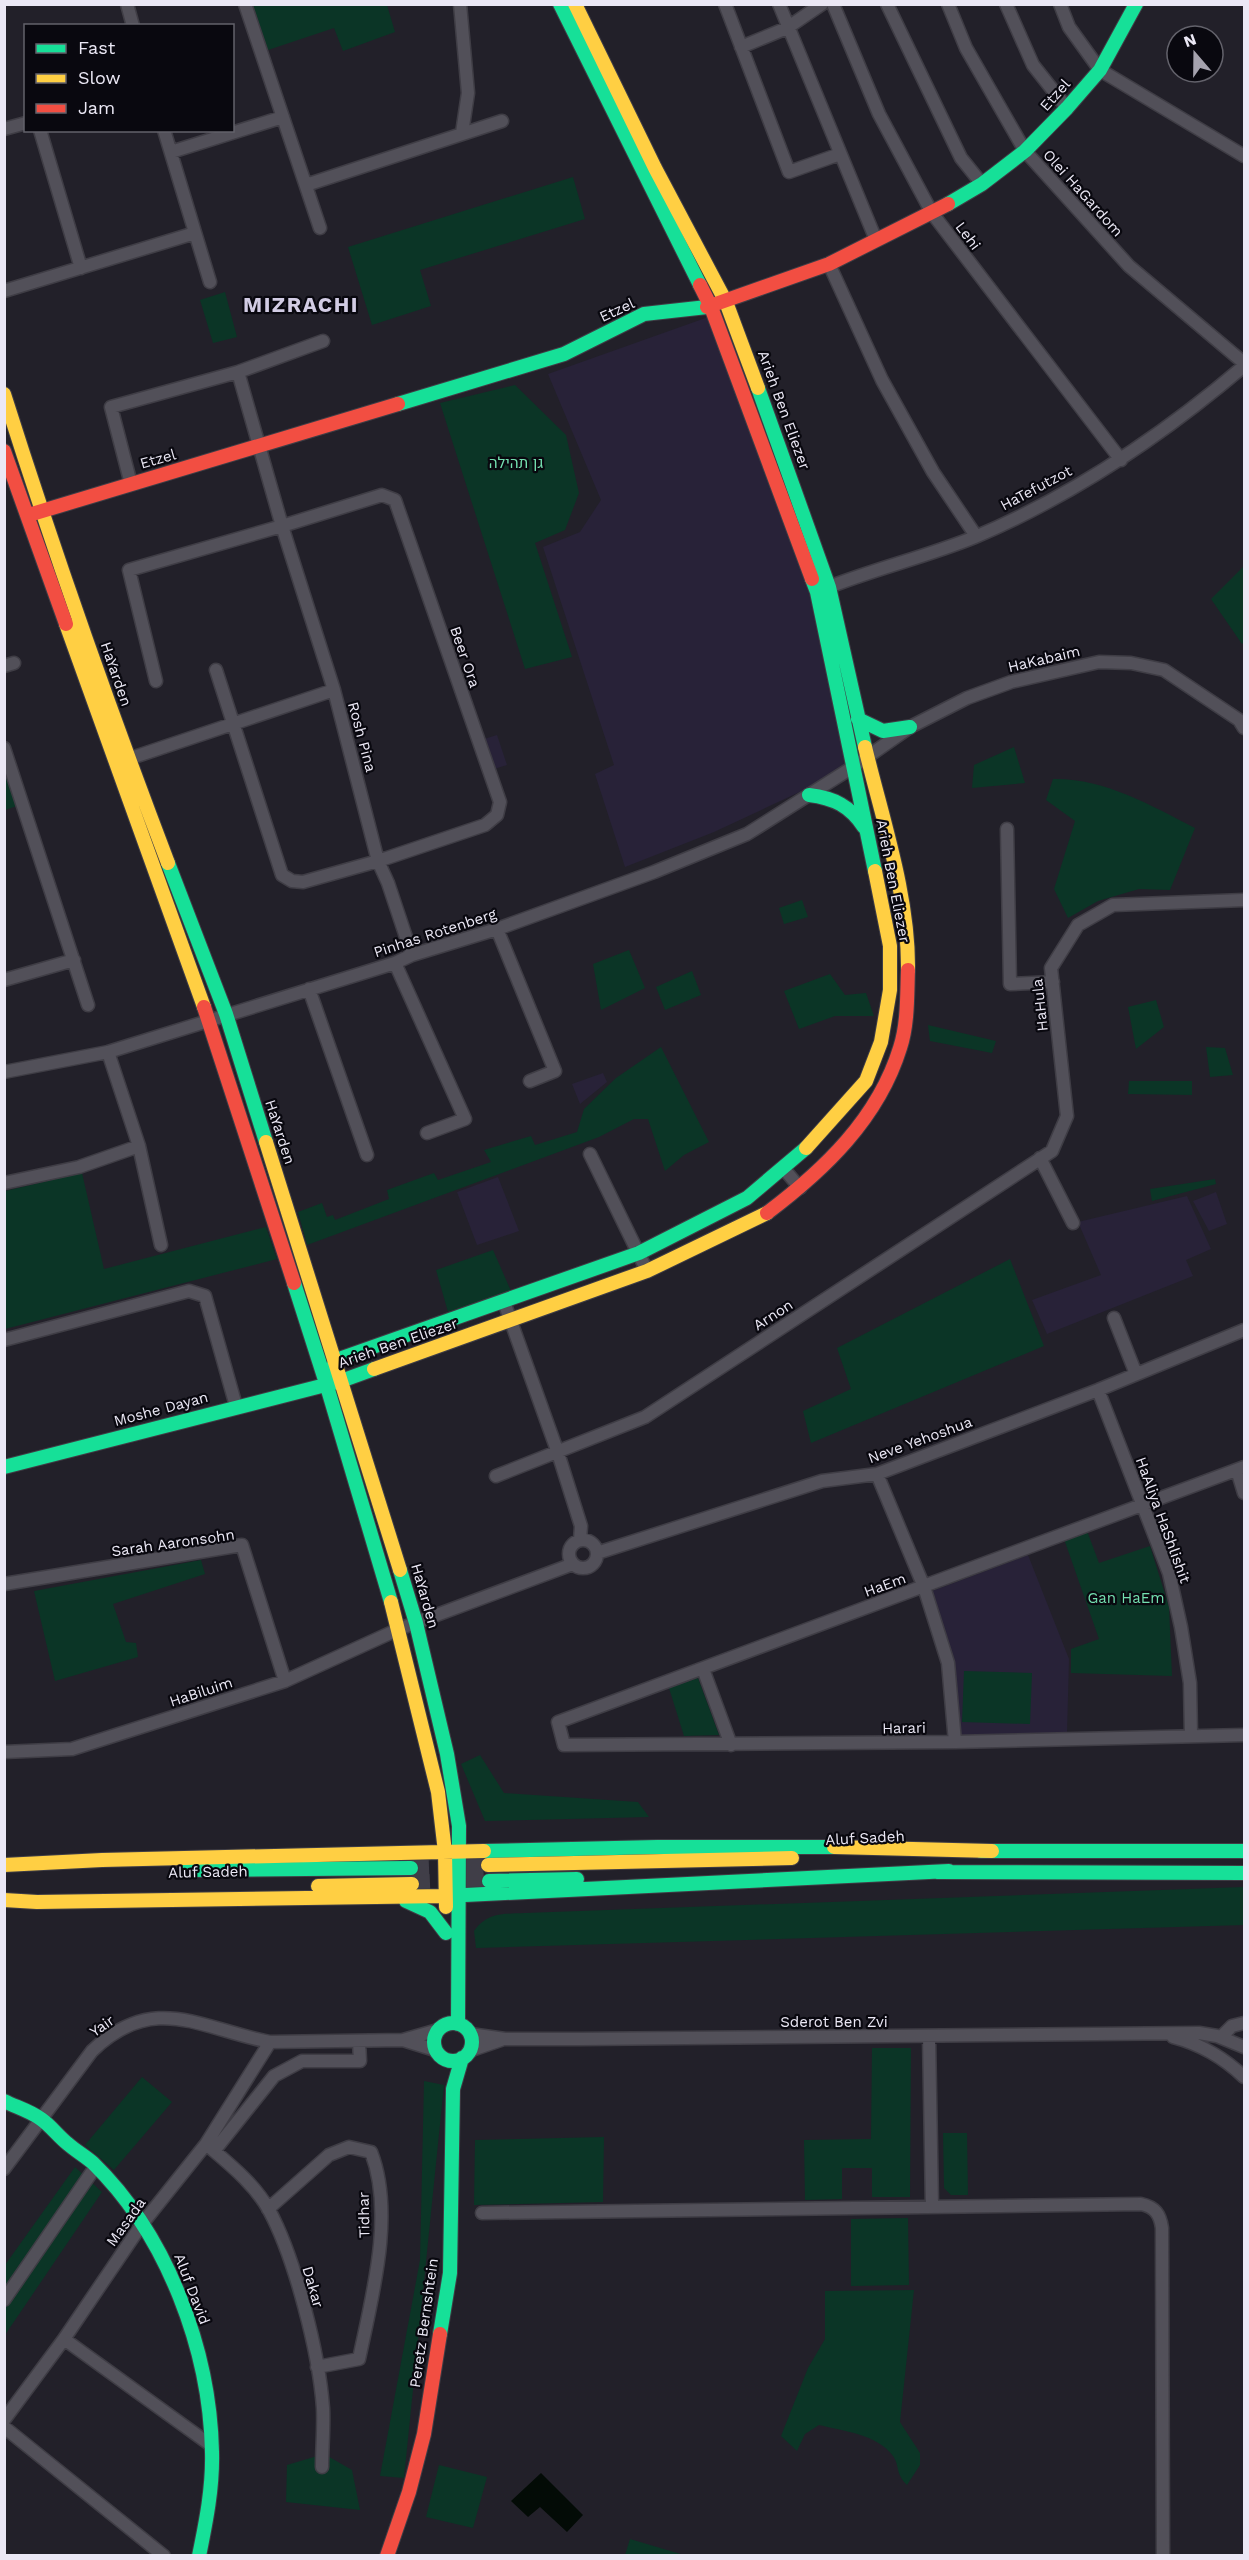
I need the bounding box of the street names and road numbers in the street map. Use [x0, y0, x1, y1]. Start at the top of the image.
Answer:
street label: Etzel [1036, 75, 1074, 115]
street label: Olei HaGardom [1039, 146, 1127, 240]
street label: Lehi [952, 218, 984, 254]
street label: Etzel [597, 294, 638, 326]
street label: Arieh Ben Eliezer [754, 348, 814, 472]
street label: Etzel [138, 445, 179, 473]
street label: HaTefutzot [997, 461, 1075, 514]
street label: Beer Ora [446, 624, 484, 690]
street label: HaYarden [97, 639, 135, 709]
street label: HaKabaim [1006, 642, 1082, 676]
street label: Rosh Pina [344, 700, 380, 775]
street label: Arieh Ben Eliezer [872, 818, 914, 944]
street label: Pinhas Rotenberg [371, 905, 499, 961]
street label: HaHula [1028, 977, 1052, 1032]
street label: HaYarden [261, 1097, 299, 1167]
street label: Arnon [750, 1296, 796, 1334]
street label: Arieh Ben Eliezer [336, 1314, 460, 1372]
street label: Moshe Dayan [112, 1388, 210, 1430]
street label: Neve Yehoshua [865, 1413, 975, 1467]
street label: HaAliya HaShlishit [1132, 1454, 1194, 1586]
street label: Sarah Aaronsohn [110, 1525, 236, 1561]
street label: HaYarden [407, 1561, 443, 1631]
street label: HaEm [862, 1569, 908, 1601]
street label: HaBiluim [167, 1673, 235, 1711]
street label: Harari [882, 1719, 926, 1737]
street label: Aluf Sadeh [825, 1827, 905, 1849]
street label: Aluf Sadeh [168, 1862, 248, 1882]
street label: Yair [86, 2011, 118, 2041]
street label: Sderot Ben Zvi [780, 2013, 888, 2031]
street label: Tidhar [355, 2192, 373, 2238]
street label: Masada [102, 2194, 150, 2250]
street label: Aluf David [170, 2251, 214, 2327]
street label: Peretz Bernshtein [406, 2257, 442, 2389]
street label: Dakar [299, 2264, 327, 2310]

